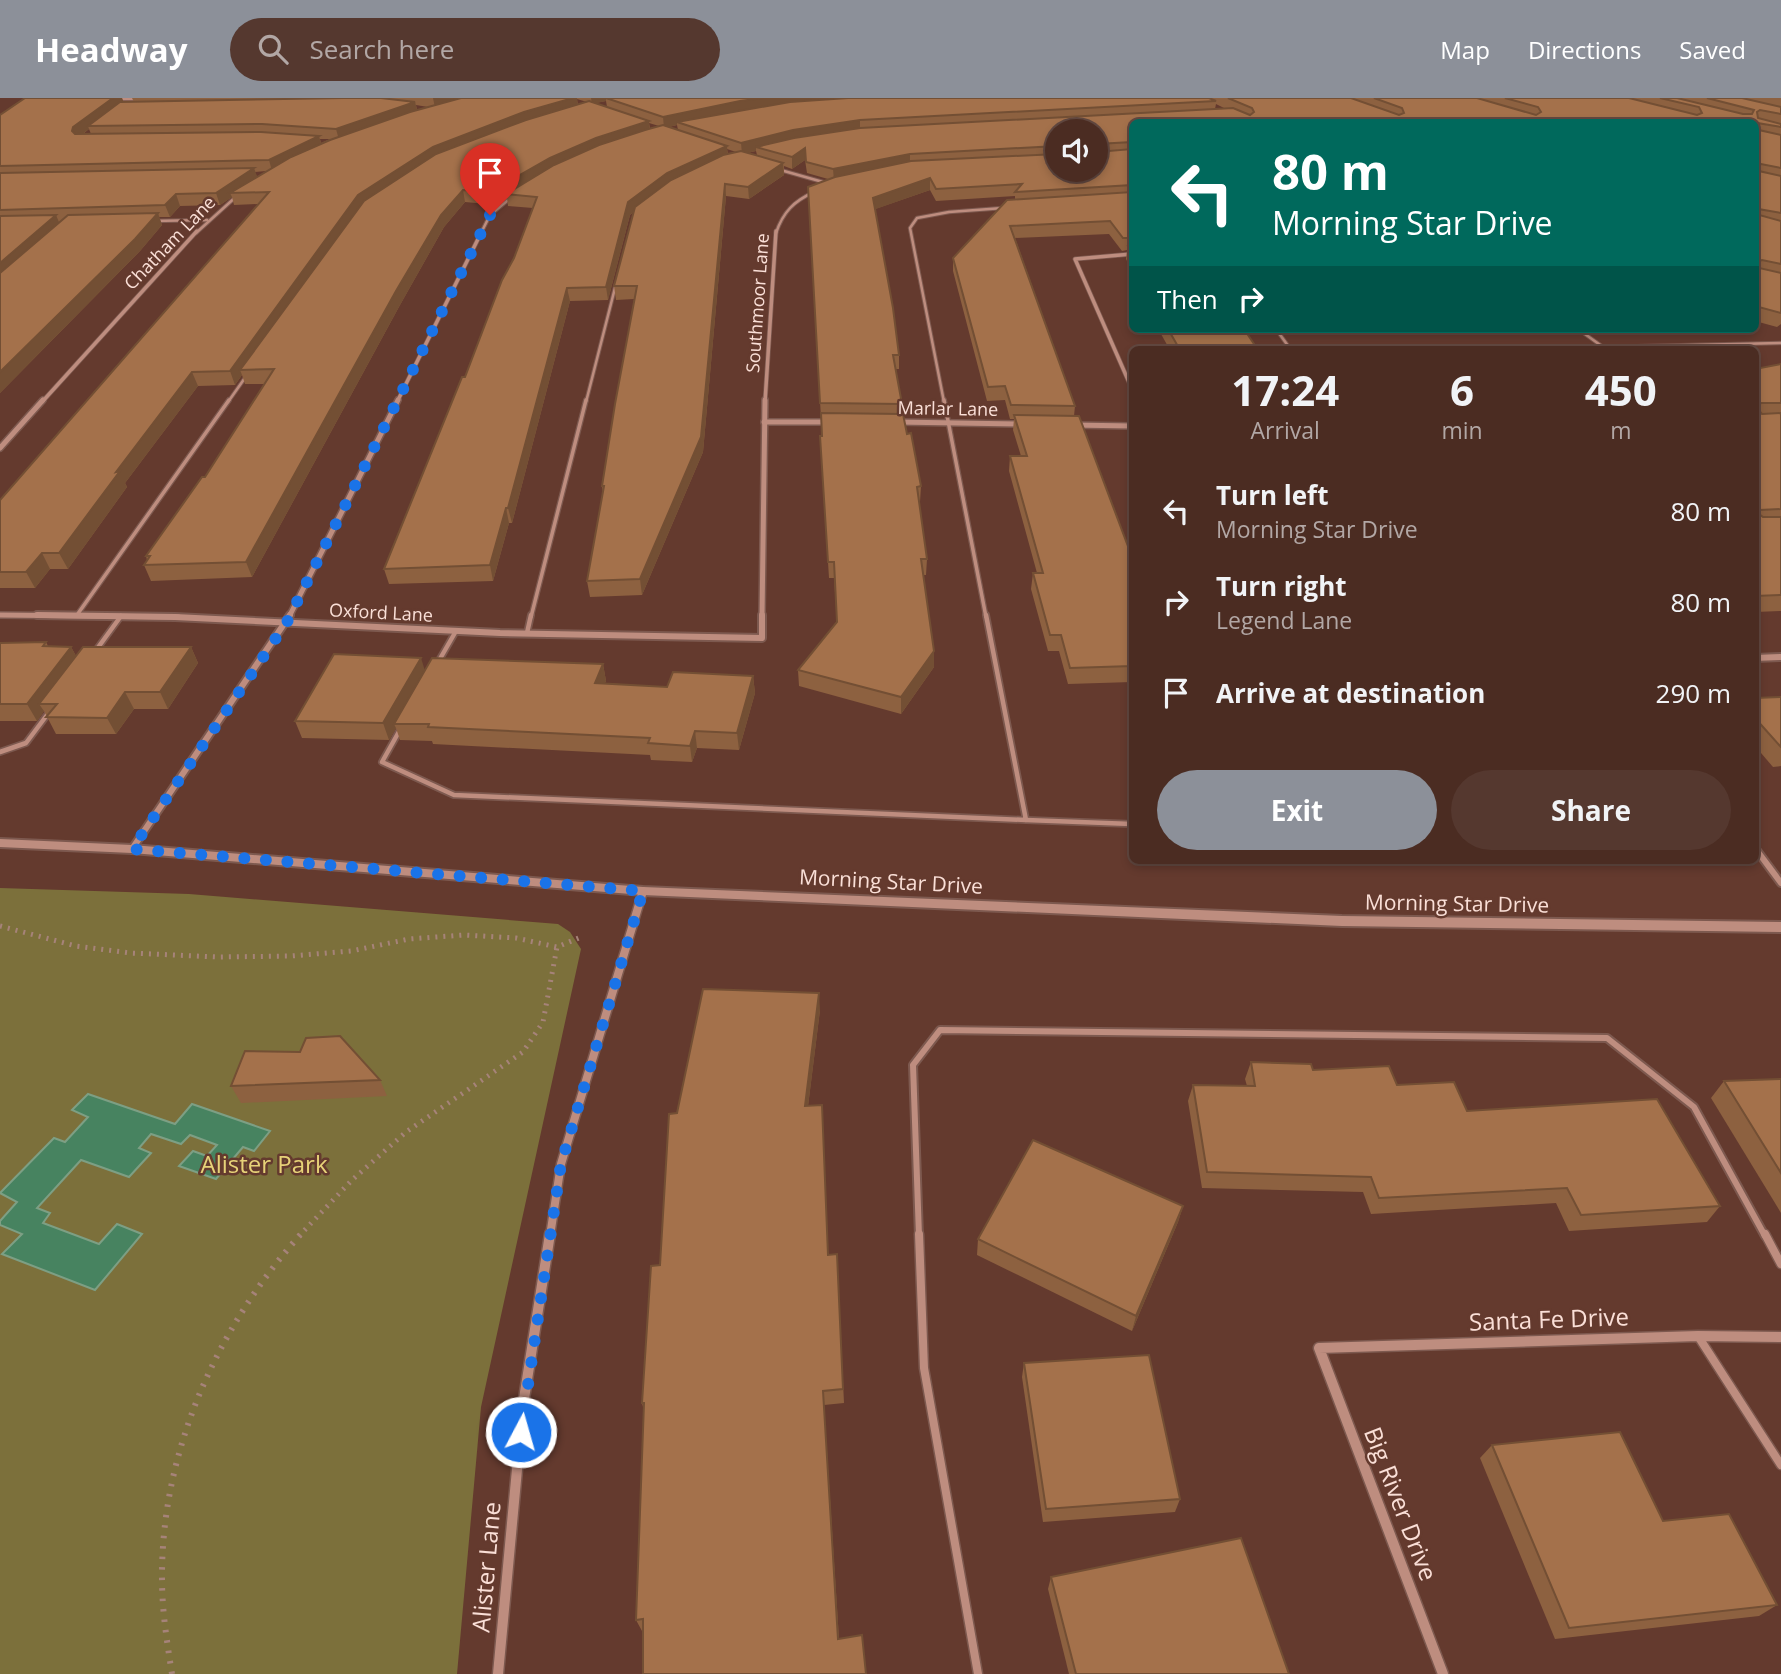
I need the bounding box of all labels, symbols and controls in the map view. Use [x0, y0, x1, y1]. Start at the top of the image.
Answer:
search box [230, 18, 720, 81]
text: Headway [35, 27, 188, 72]
icon: search [254, 30, 292, 68]
text: Search here [310, 31, 454, 67]
text: Map [1440, 33, 1490, 66]
text: Directions [1528, 33, 1641, 66]
text: Saved [1679, 33, 1746, 66]
map controls [1045, 119, 1108, 182]
button: sound [1045, 119, 1108, 182]
text: 80 m [1272, 138, 1389, 204]
pin [460, 143, 520, 215]
icon: left [1157, 147, 1248, 238]
icon: arrive [471, 154, 509, 192]
street label: Chatham Lane [118, 190, 220, 294]
text: Morning Star Drive [1272, 201, 1553, 244]
street label: Southmoor Lane [740, 232, 774, 374]
icon: right [1232, 280, 1270, 318]
text: Then [1157, 281, 1218, 317]
text: 17:24 [1231, 361, 1339, 418]
text: 6 [1450, 361, 1474, 418]
text: 450 [1585, 361, 1657, 418]
street label: Marlar Lane [897, 395, 999, 421]
text: Arrival [1251, 414, 1320, 446]
text: min [1441, 414, 1483, 446]
text: m [1610, 414, 1631, 446]
text: Turn left [1216, 477, 1328, 513]
icon: left [1157, 492, 1195, 530]
text: 80 m [1670, 493, 1731, 529]
text: Morning Star Drive [1216, 513, 1418, 545]
text: Turn right [1216, 568, 1347, 604]
icon: right [1157, 583, 1195, 621]
text: 80 m [1670, 584, 1731, 620]
street label: Oxford Lane [329, 597, 434, 627]
text: Legend Lane [1216, 604, 1352, 636]
icon: arrive [1157, 674, 1195, 712]
text: Arrive at destination [1216, 675, 1485, 711]
text: 290 m [1656, 675, 1731, 711]
button: Exit [1157, 770, 1437, 850]
button: Share [1451, 770, 1731, 850]
street label: Morning Star Drive [798, 862, 984, 900]
street label: Morning Star Drive [1365, 887, 1549, 919]
park label: Alister Park [201, 1147, 328, 1180]
street label: Santa Fe Drive [1468, 1299, 1630, 1338]
position arrow [484, 1395, 558, 1469]
street label: Big River Drive [1357, 1422, 1446, 1585]
street label: Alister Lane [463, 1500, 508, 1633]

